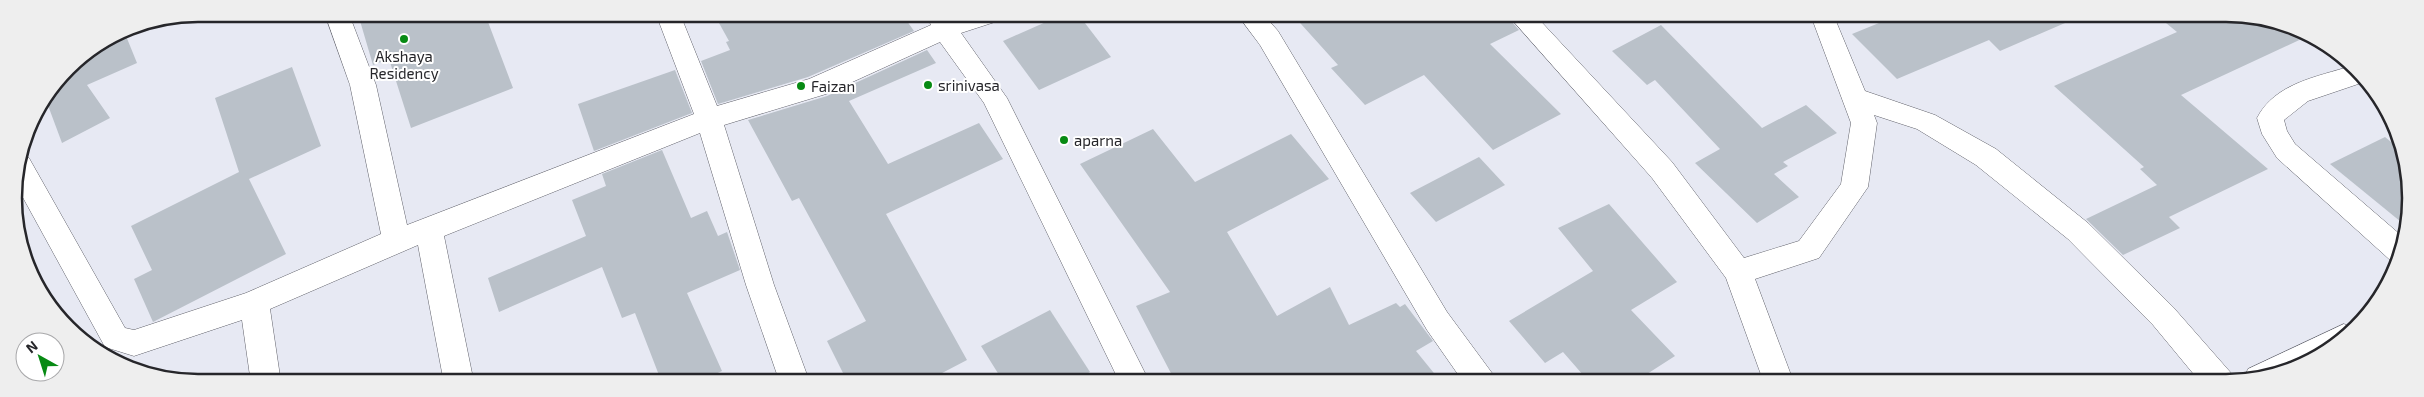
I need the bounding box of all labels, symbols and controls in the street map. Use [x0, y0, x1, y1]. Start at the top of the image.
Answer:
marker: Akshaya Residency [398, 33, 410, 45]
place label: Akshaya Residency [369, 47, 439, 82]
place label: srinivasa [938, 76, 1000, 94]
place label: Faizan [811, 77, 855, 95]
marker: srinivasa [922, 79, 934, 91]
marker: Faizan [795, 80, 807, 92]
place label: aparna [1074, 131, 1122, 149]
marker: aparna [1058, 134, 1070, 146]
north arrow [15, 332, 65, 382]
text: N [22, 337, 41, 356]

